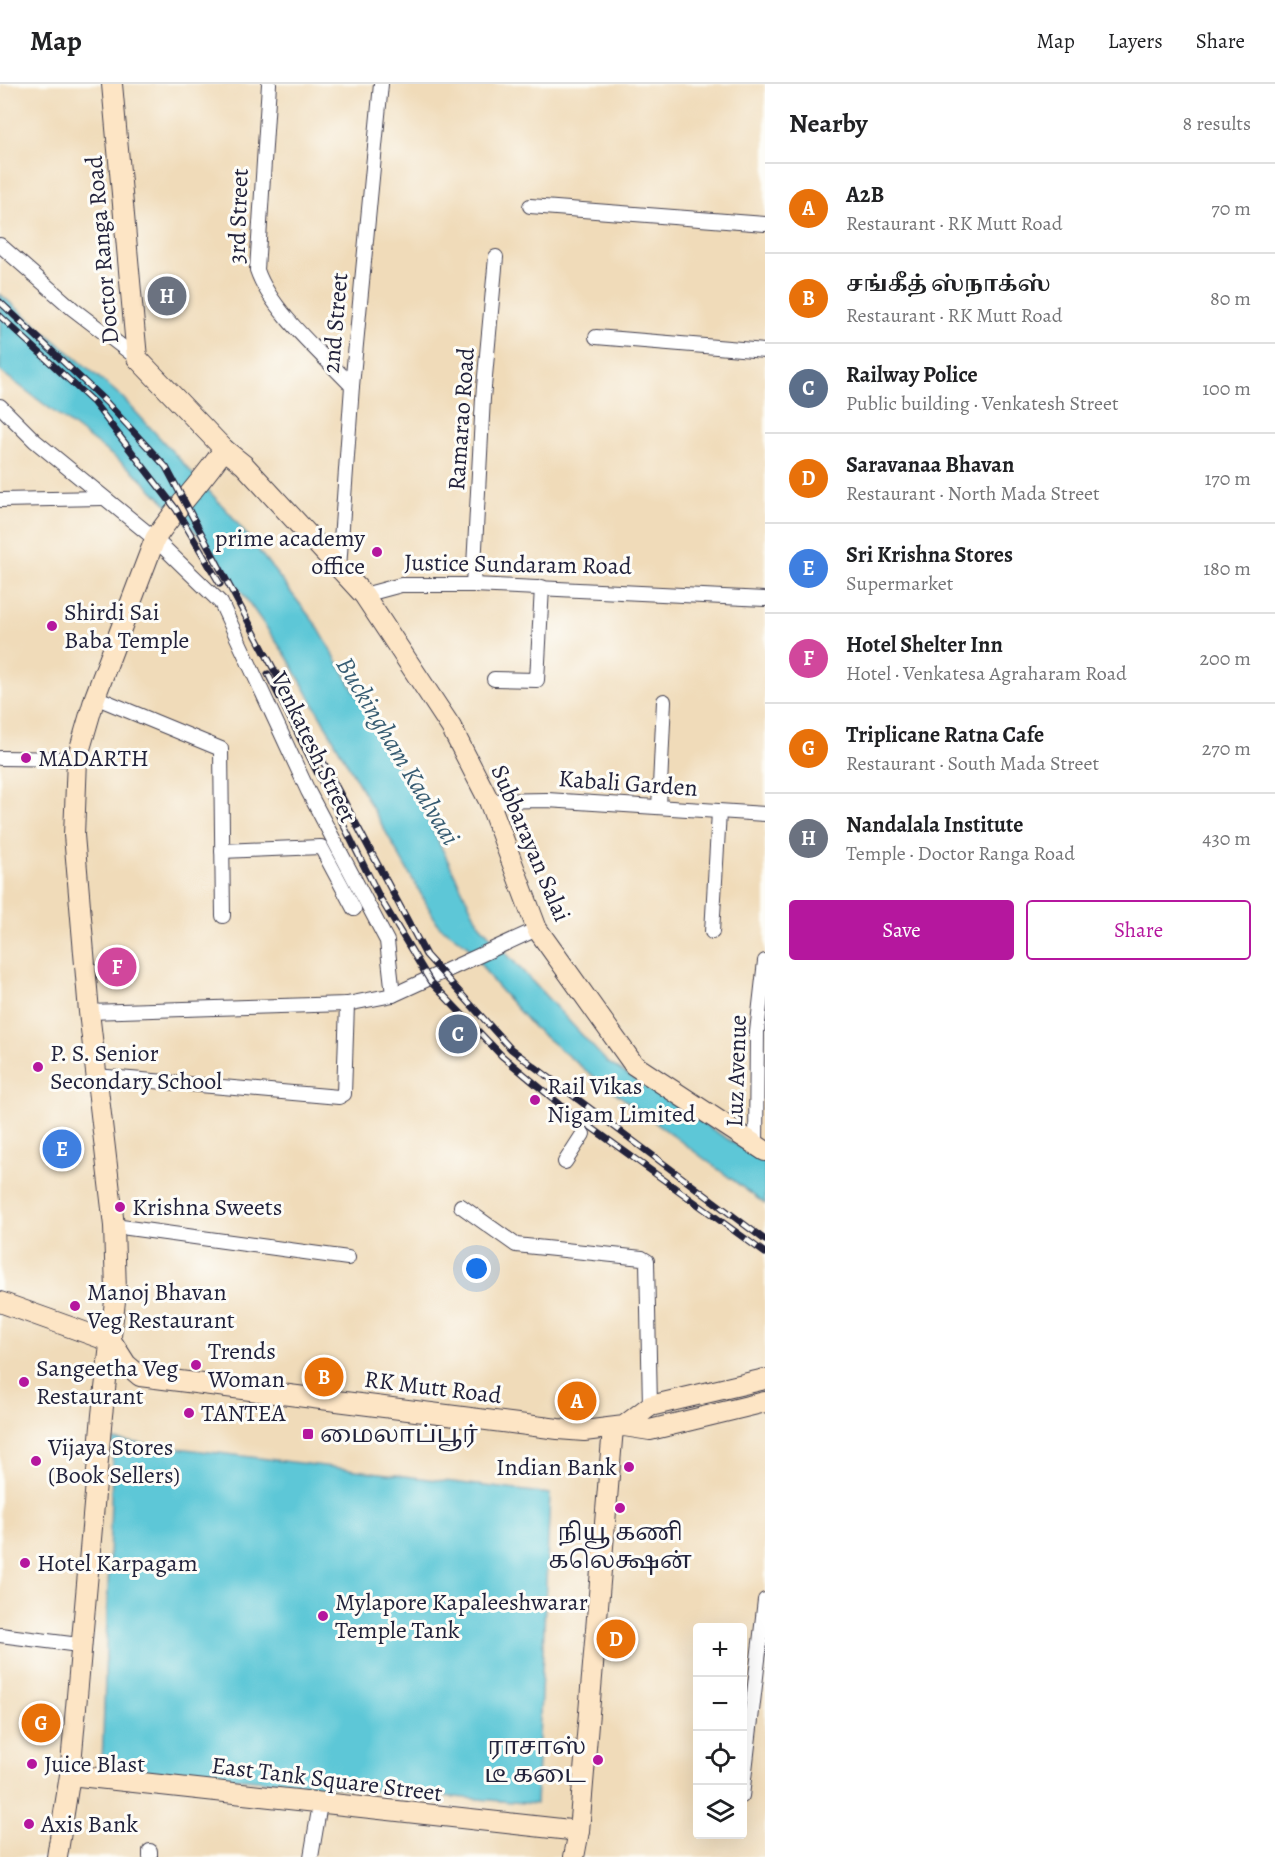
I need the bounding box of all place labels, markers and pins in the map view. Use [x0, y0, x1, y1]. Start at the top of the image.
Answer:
pin: H [148, 274, 186, 318]
place label: prime academy office [215, 522, 365, 582]
marker: prime academy office [370, 545, 384, 559]
place label: Shirdi Sai Baba Temple [64, 596, 189, 656]
marker: Shirdi Sai Baba Temple [45, 619, 59, 633]
place label: MADARTH [38, 742, 149, 774]
marker: MADARTH [19, 751, 33, 765]
pin: F [98, 944, 136, 990]
pin: C [438, 1012, 478, 1056]
place label: P. S. Senior Secondary School [50, 1037, 222, 1097]
marker: P. S. Senior Secondary School [31, 1060, 45, 1074]
place label: Rail Vikas Nigam Limited [547, 1070, 696, 1130]
marker: Rail Vikas Nigam Limited [528, 1093, 542, 1107]
pin: E [42, 1126, 82, 1172]
place label: Krishna Sweets [132, 1191, 282, 1223]
marker: Krishna Sweets [113, 1200, 127, 1214]
place label: Manoj Bhavan Veg Restaurant [86, 1276, 235, 1336]
marker: Manoj Bhavan Veg Restaurant [68, 1299, 82, 1313]
place label: Trends Woman [207, 1335, 285, 1395]
place label: Sangeetha Veg Restaurant [36, 1352, 178, 1412]
pin: B [304, 1354, 344, 1400]
marker: Trends Woman [189, 1358, 203, 1372]
marker: Sangeetha Veg Restaurant [17, 1375, 31, 1389]
pin: A [558, 1378, 596, 1424]
place label: TANTEA [201, 1397, 287, 1429]
marker: TANTEA [182, 1406, 196, 1420]
place label: மைலாப்பூர் [320, 1418, 478, 1452]
marker: மைலாப்பூர் [301, 1427, 315, 1441]
place label: Vijaya Stores (Book Sellers) [47, 1431, 180, 1491]
place label: Indian Bank [496, 1451, 617, 1483]
marker: Vijaya Stores (Book Sellers) [29, 1454, 43, 1468]
marker: Indian Bank [622, 1460, 636, 1474]
marker: நியூ கணி கலெக்ஷன் [613, 1501, 627, 1515]
place label: நியூ கணி கலெக்ஷன் [548, 1516, 692, 1576]
place label: Hotel Karpagam [37, 1547, 198, 1579]
marker: Hotel Karpagam [18, 1556, 32, 1570]
place label: Mylapore Kapaleeshwarar Temple Tank [335, 1586, 588, 1646]
marker: Mylapore Kapaleeshwarar Temple Tank [316, 1609, 330, 1623]
pin: D [596, 1616, 636, 1662]
pin: G [22, 1700, 60, 1746]
place label: ராசாஸ் டீ கடை [484, 1730, 586, 1790]
place label: Juice Blast [44, 1748, 145, 1780]
marker: ராசாஸ் டீ கடை [591, 1753, 605, 1767]
marker: Juice Blast [25, 1757, 39, 1771]
place label: Axis Bank [40, 1808, 138, 1840]
marker: Axis Bank [22, 1817, 36, 1831]

